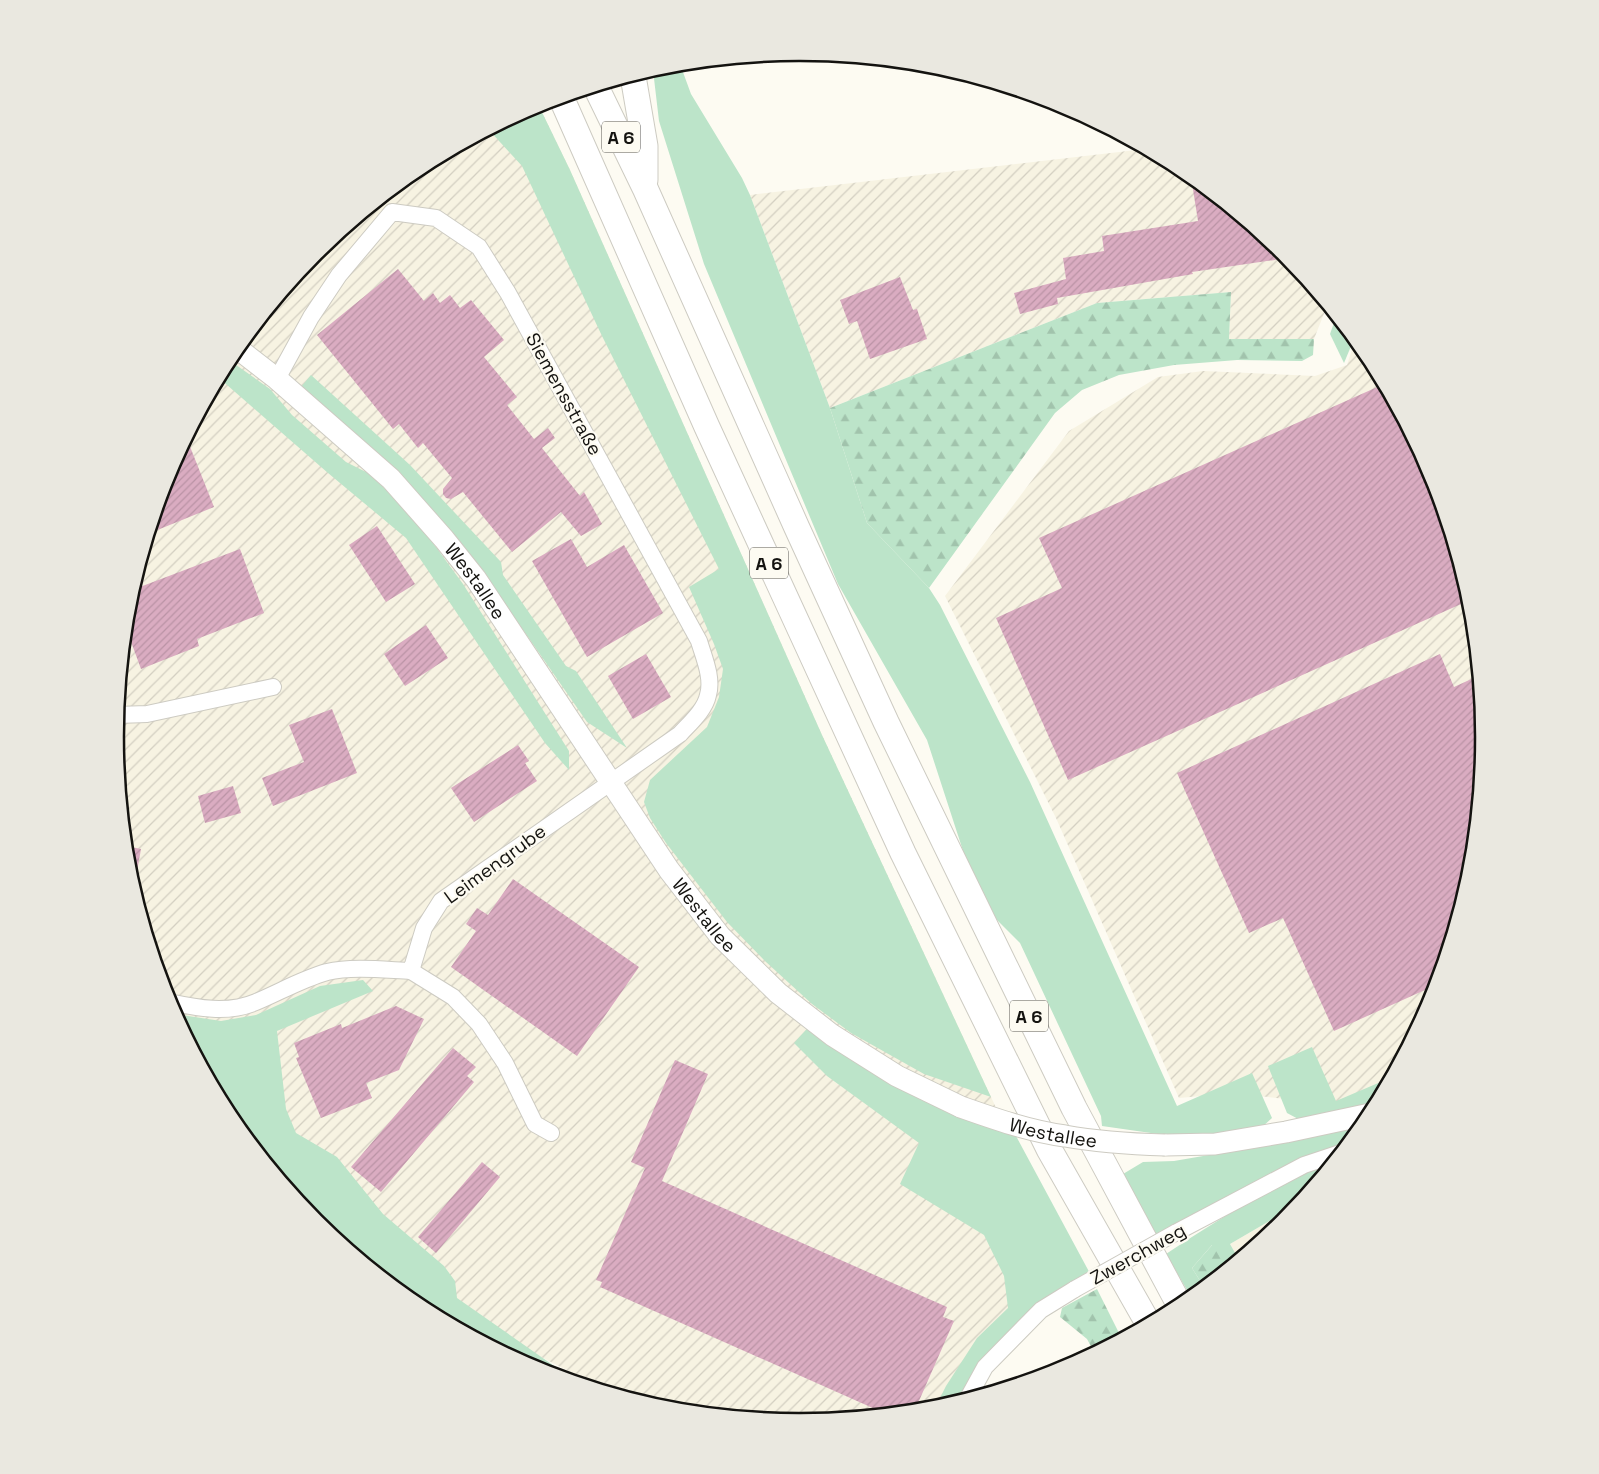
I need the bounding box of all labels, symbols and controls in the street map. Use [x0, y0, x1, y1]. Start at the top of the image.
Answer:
road number: A 6 [602, 121, 640, 152]
street label: Siemensstraße [520, 328, 608, 460]
street label: Westallee [439, 538, 512, 624]
road number: A 6 [750, 548, 788, 578]
street label: Leimengrube [439, 819, 551, 909]
street label: Westallee [667, 873, 742, 958]
road number: A 6 [1010, 1000, 1048, 1032]
street label: Westallee [1006, 1111, 1098, 1153]
street label: Zwerchweg [1086, 1218, 1190, 1290]

